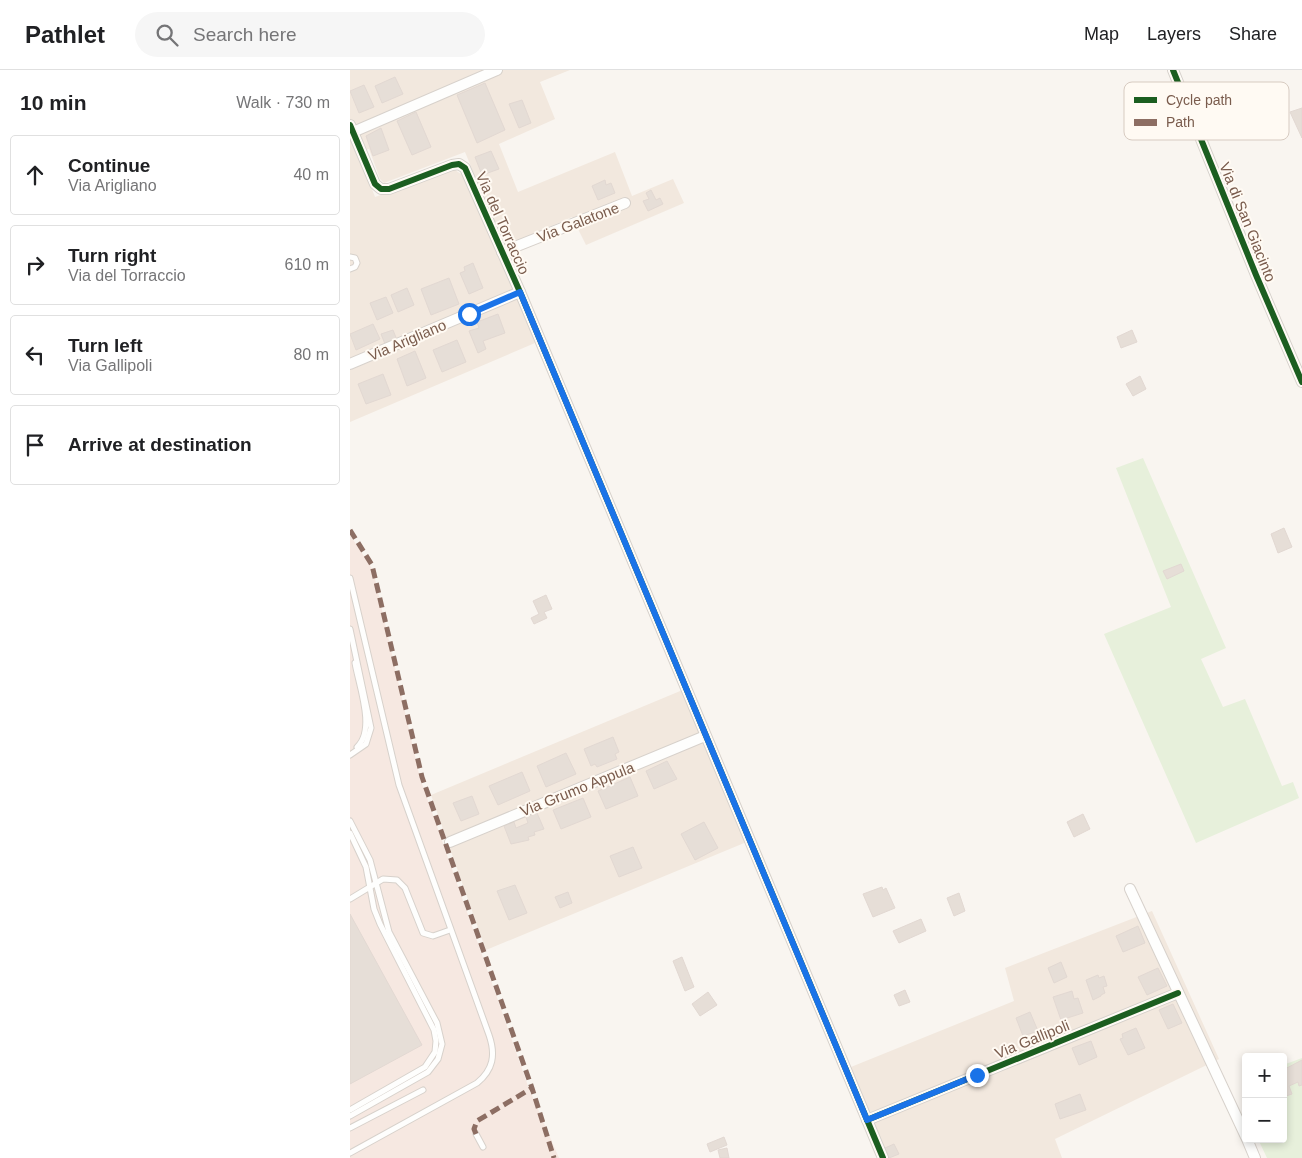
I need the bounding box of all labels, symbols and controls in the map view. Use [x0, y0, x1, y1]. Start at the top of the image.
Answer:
search box [135, 12, 485, 57]
text: Pathlet [25, 21, 105, 48]
icon: search [153, 21, 181, 49]
text: Search here [193, 24, 297, 45]
text: Map [1084, 24, 1119, 44]
text: Layers [1147, 24, 1201, 44]
text: Share [1229, 24, 1277, 44]
legend [1124, 82, 1289, 140]
text: 10 min [20, 91, 87, 114]
text: Cycle path [1166, 92, 1232, 108]
text: Walk · 730 m [236, 94, 330, 111]
text: Path [1166, 114, 1195, 130]
text: Continue [68, 155, 150, 176]
street label: Via di San Giacinto [1216, 160, 1280, 284]
icon: ahead [21, 161, 49, 189]
text: 40 m [293, 166, 329, 183]
street label: Via del Torraccio [473, 169, 533, 277]
text: Via Arigliano [68, 177, 157, 194]
street label: Via Galatone [535, 199, 621, 245]
text: Turn right [68, 245, 156, 266]
icon: right [21, 251, 49, 279]
text: 610 m [285, 256, 329, 273]
text: Via del Torraccio [68, 267, 186, 284]
route start [458, 303, 481, 326]
street label: Via Arigliano [365, 316, 449, 364]
text: Turn left [68, 335, 143, 356]
icon: left [21, 341, 49, 369]
text: 80 m [293, 346, 329, 363]
text: Via Gallipoli [68, 357, 152, 374]
icon: arrive [21, 431, 49, 459]
text: Arrive at destination [68, 434, 252, 455]
street label: Via Grumo Appula [518, 758, 637, 820]
street label: Via Gallipoli [992, 1016, 1072, 1062]
map controls [1242, 1053, 1287, 1143]
button: + [1242, 1053, 1287, 1098]
route end [966, 1064, 989, 1087]
button: − [1242, 1098, 1287, 1143]

